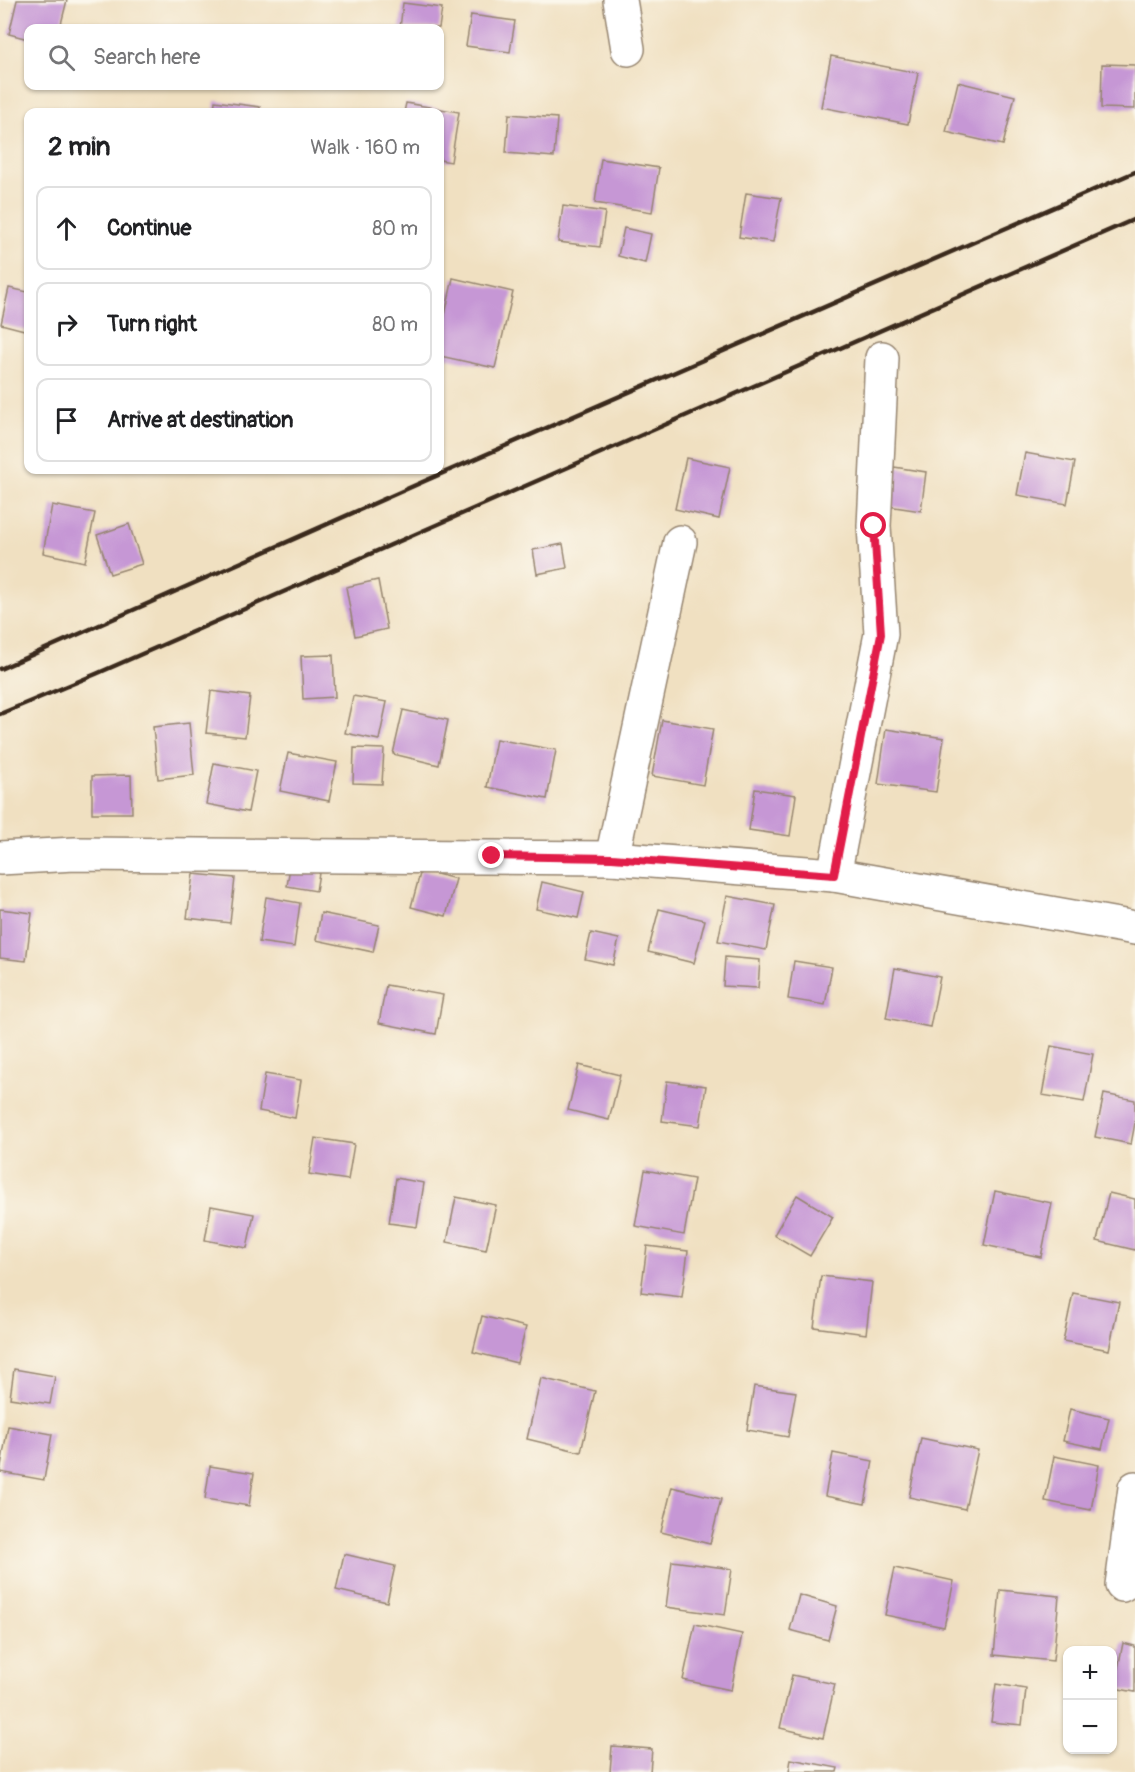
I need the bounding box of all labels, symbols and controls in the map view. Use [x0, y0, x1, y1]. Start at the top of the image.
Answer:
search box [24, 24, 444, 90]
icon: search [45, 41, 78, 74]
text: Search here [93, 43, 200, 71]
text: 2 min [48, 131, 110, 163]
text: Walk · 160 m [310, 135, 420, 160]
icon: ahead [50, 212, 83, 245]
text: Continue [107, 214, 191, 242]
text: 80 m [372, 216, 418, 241]
icon: right [50, 308, 83, 341]
text: Turn right [107, 310, 197, 338]
text: 80 m [372, 312, 418, 337]
icon: arrive [50, 404, 83, 437]
text: Arrive at destination [107, 406, 293, 434]
route start [860, 512, 886, 538]
route end [478, 842, 504, 868]
map controls [1063, 1646, 1117, 1754]
button: + [1063, 1646, 1117, 1700]
button: − [1063, 1700, 1117, 1754]

